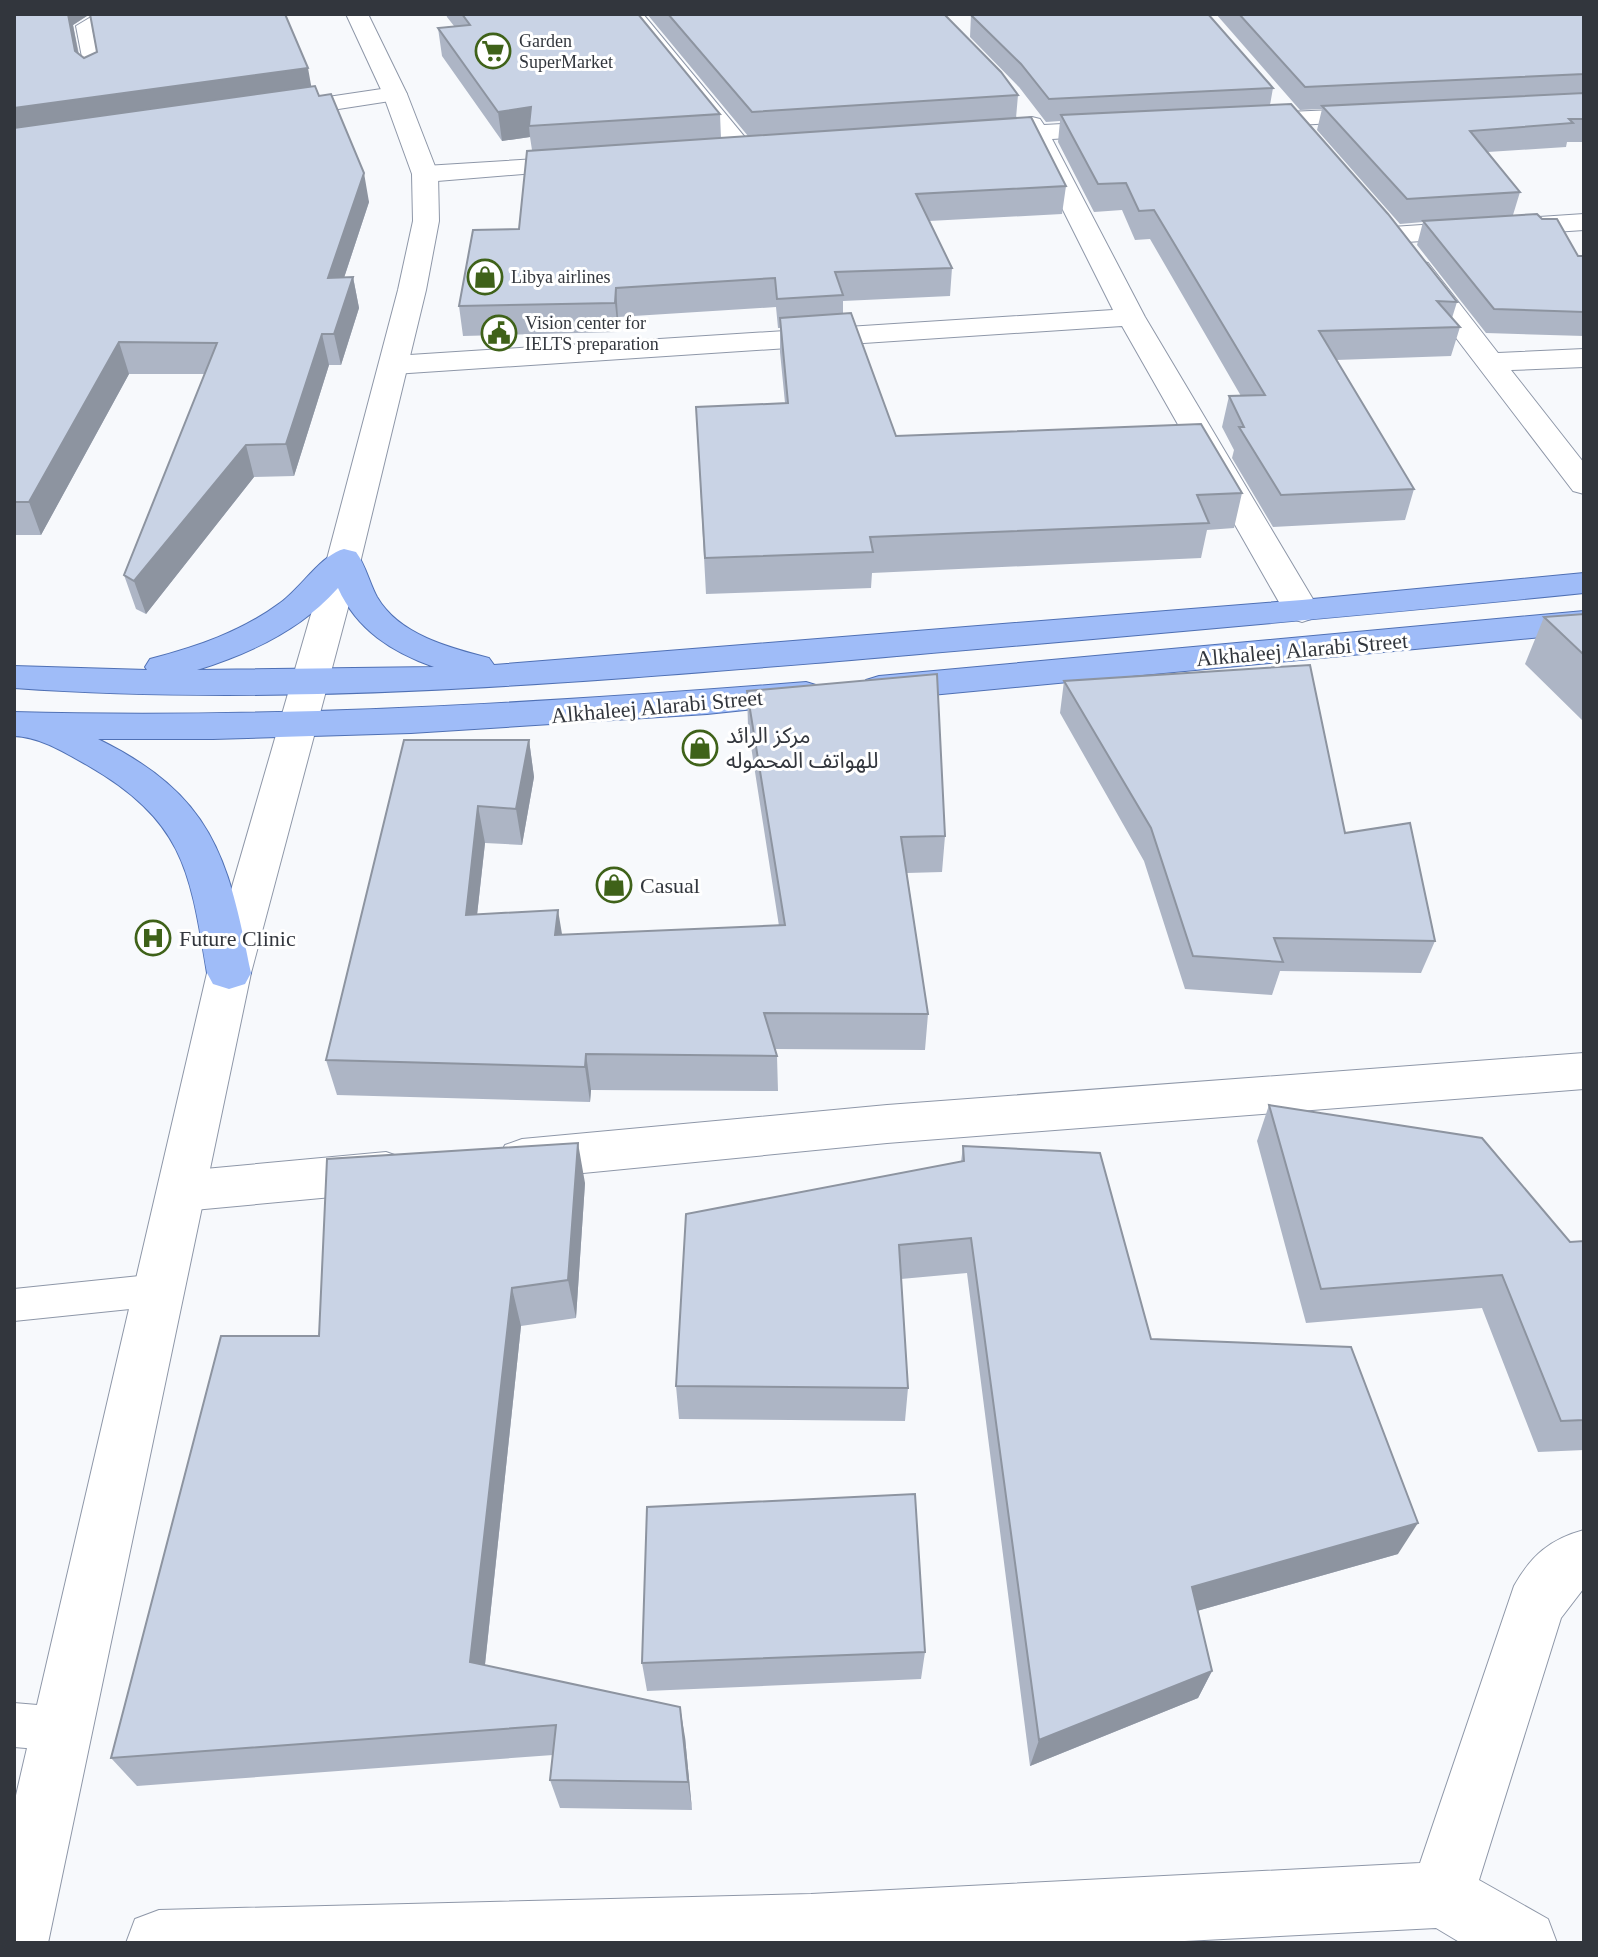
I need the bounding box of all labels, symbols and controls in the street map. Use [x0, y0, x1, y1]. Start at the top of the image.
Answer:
place label: Garden SuperMarket [519, 31, 613, 72]
supermarket icon: Garden SuperMarket [474, 32, 512, 70]
shop icon: Libya airlines [466, 258, 504, 296]
place label: Libya airlines [511, 267, 610, 287]
place label: Vision center for IELTS preparation [525, 313, 659, 354]
public building icon: Vision center for IELTS preparation [480, 314, 518, 352]
street label: Alkhaleej Alarabi Street [1195, 628, 1409, 671]
street label: Alkhaleej Alarabi Street [550, 685, 764, 728]
place label: مركز الرائد للهواتف المحموله [726, 723, 879, 773]
shop icon: مركز الرائد للهواتف المحموله [681, 729, 719, 767]
shop icon: Casual [595, 866, 633, 904]
place label: Casual [640, 873, 700, 898]
hospital icon: Future Clinic [134, 919, 172, 957]
place label: Future Clinic [179, 926, 296, 951]

